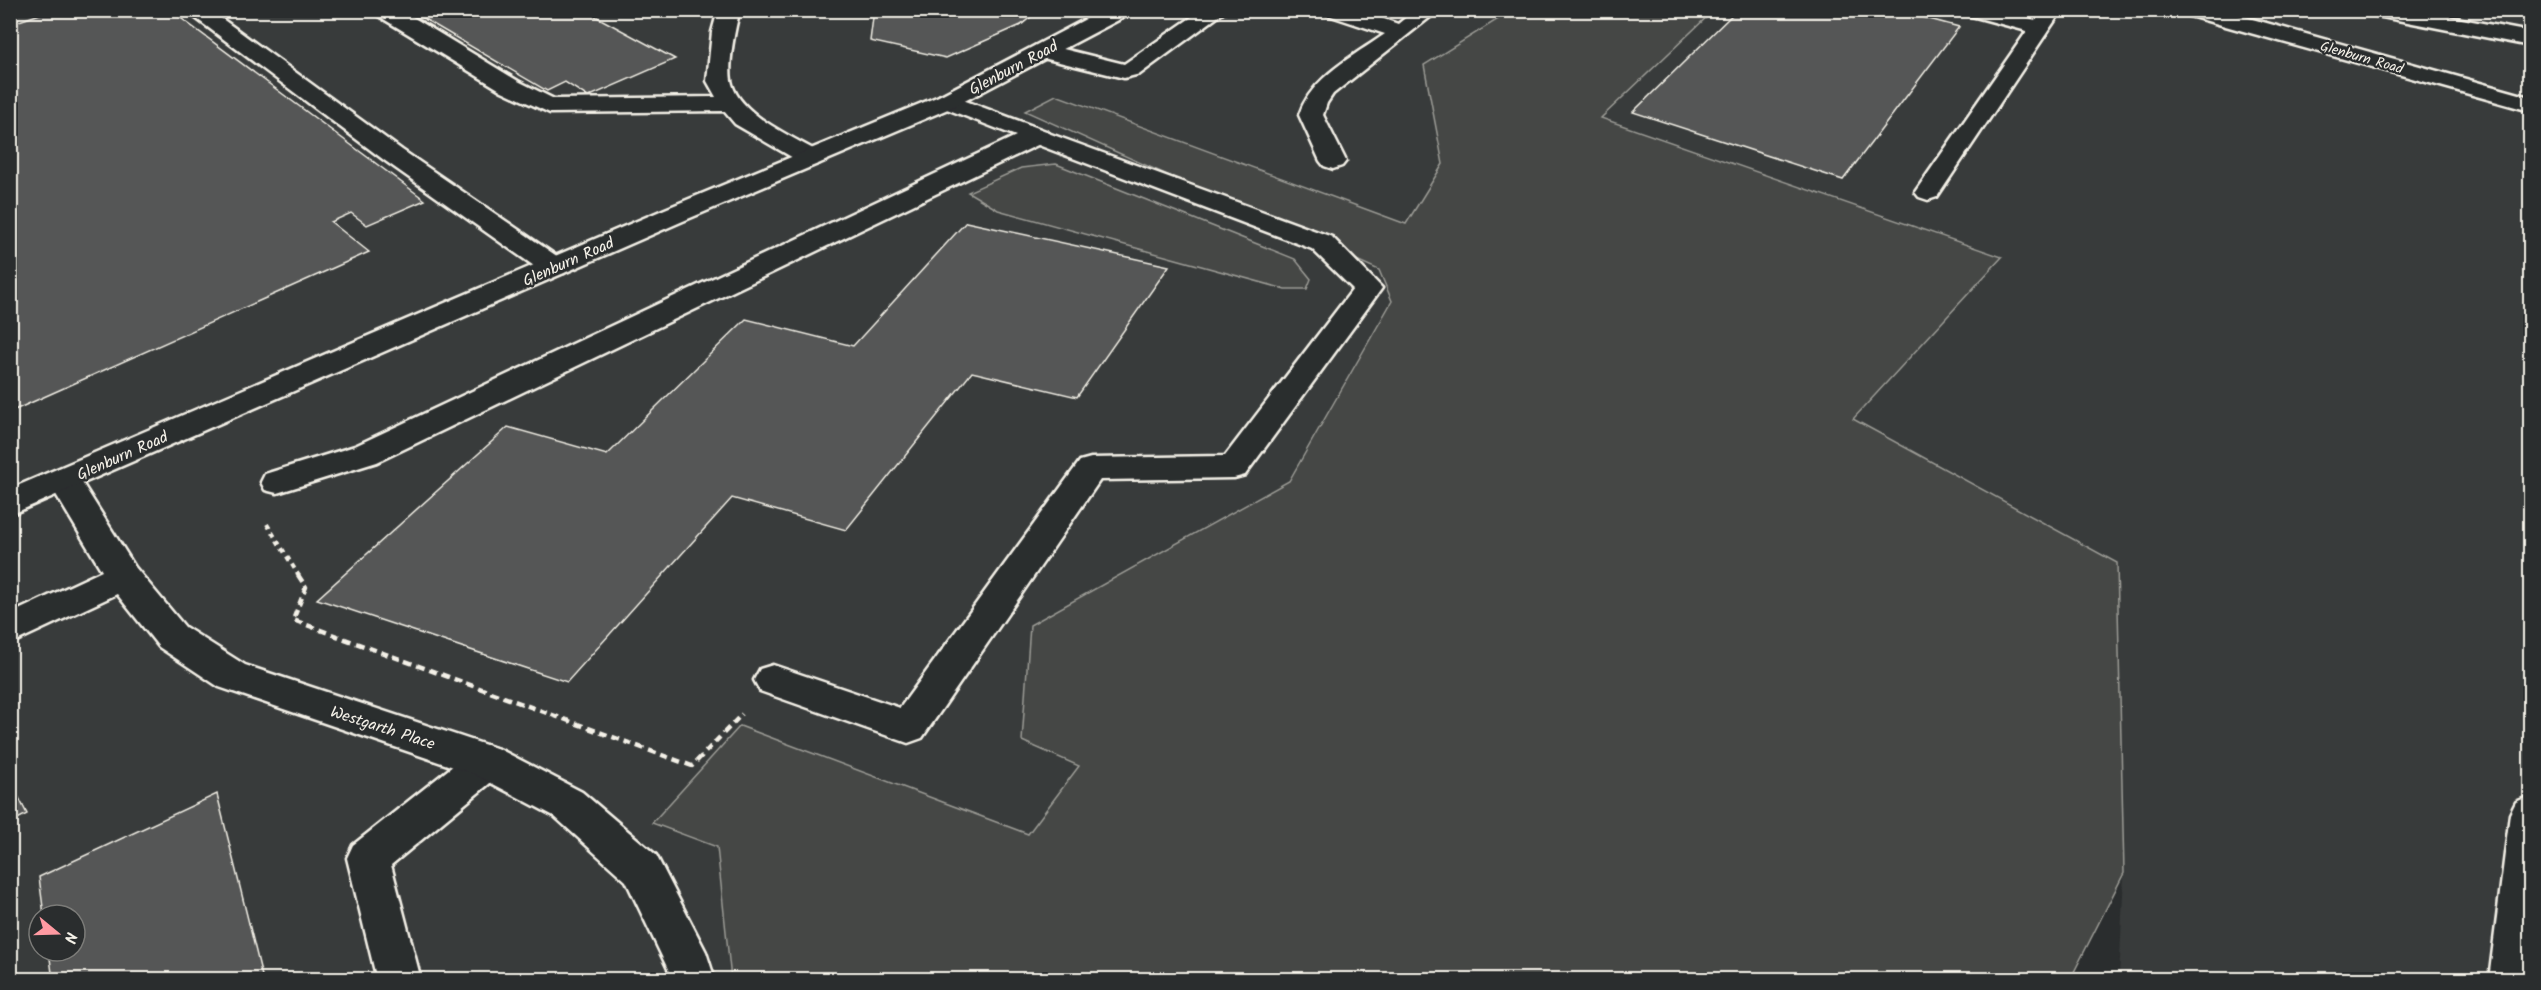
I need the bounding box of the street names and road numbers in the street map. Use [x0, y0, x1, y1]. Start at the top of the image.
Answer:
street label: Glenburn Road [965, 34, 1064, 102]
street label: Glenburn Road [2318, 36, 2407, 81]
street label: Glenburn Road [519, 231, 619, 294]
street label: Glenburn Road [73, 425, 173, 488]
street label: Westgarth Place [327, 700, 438, 757]

